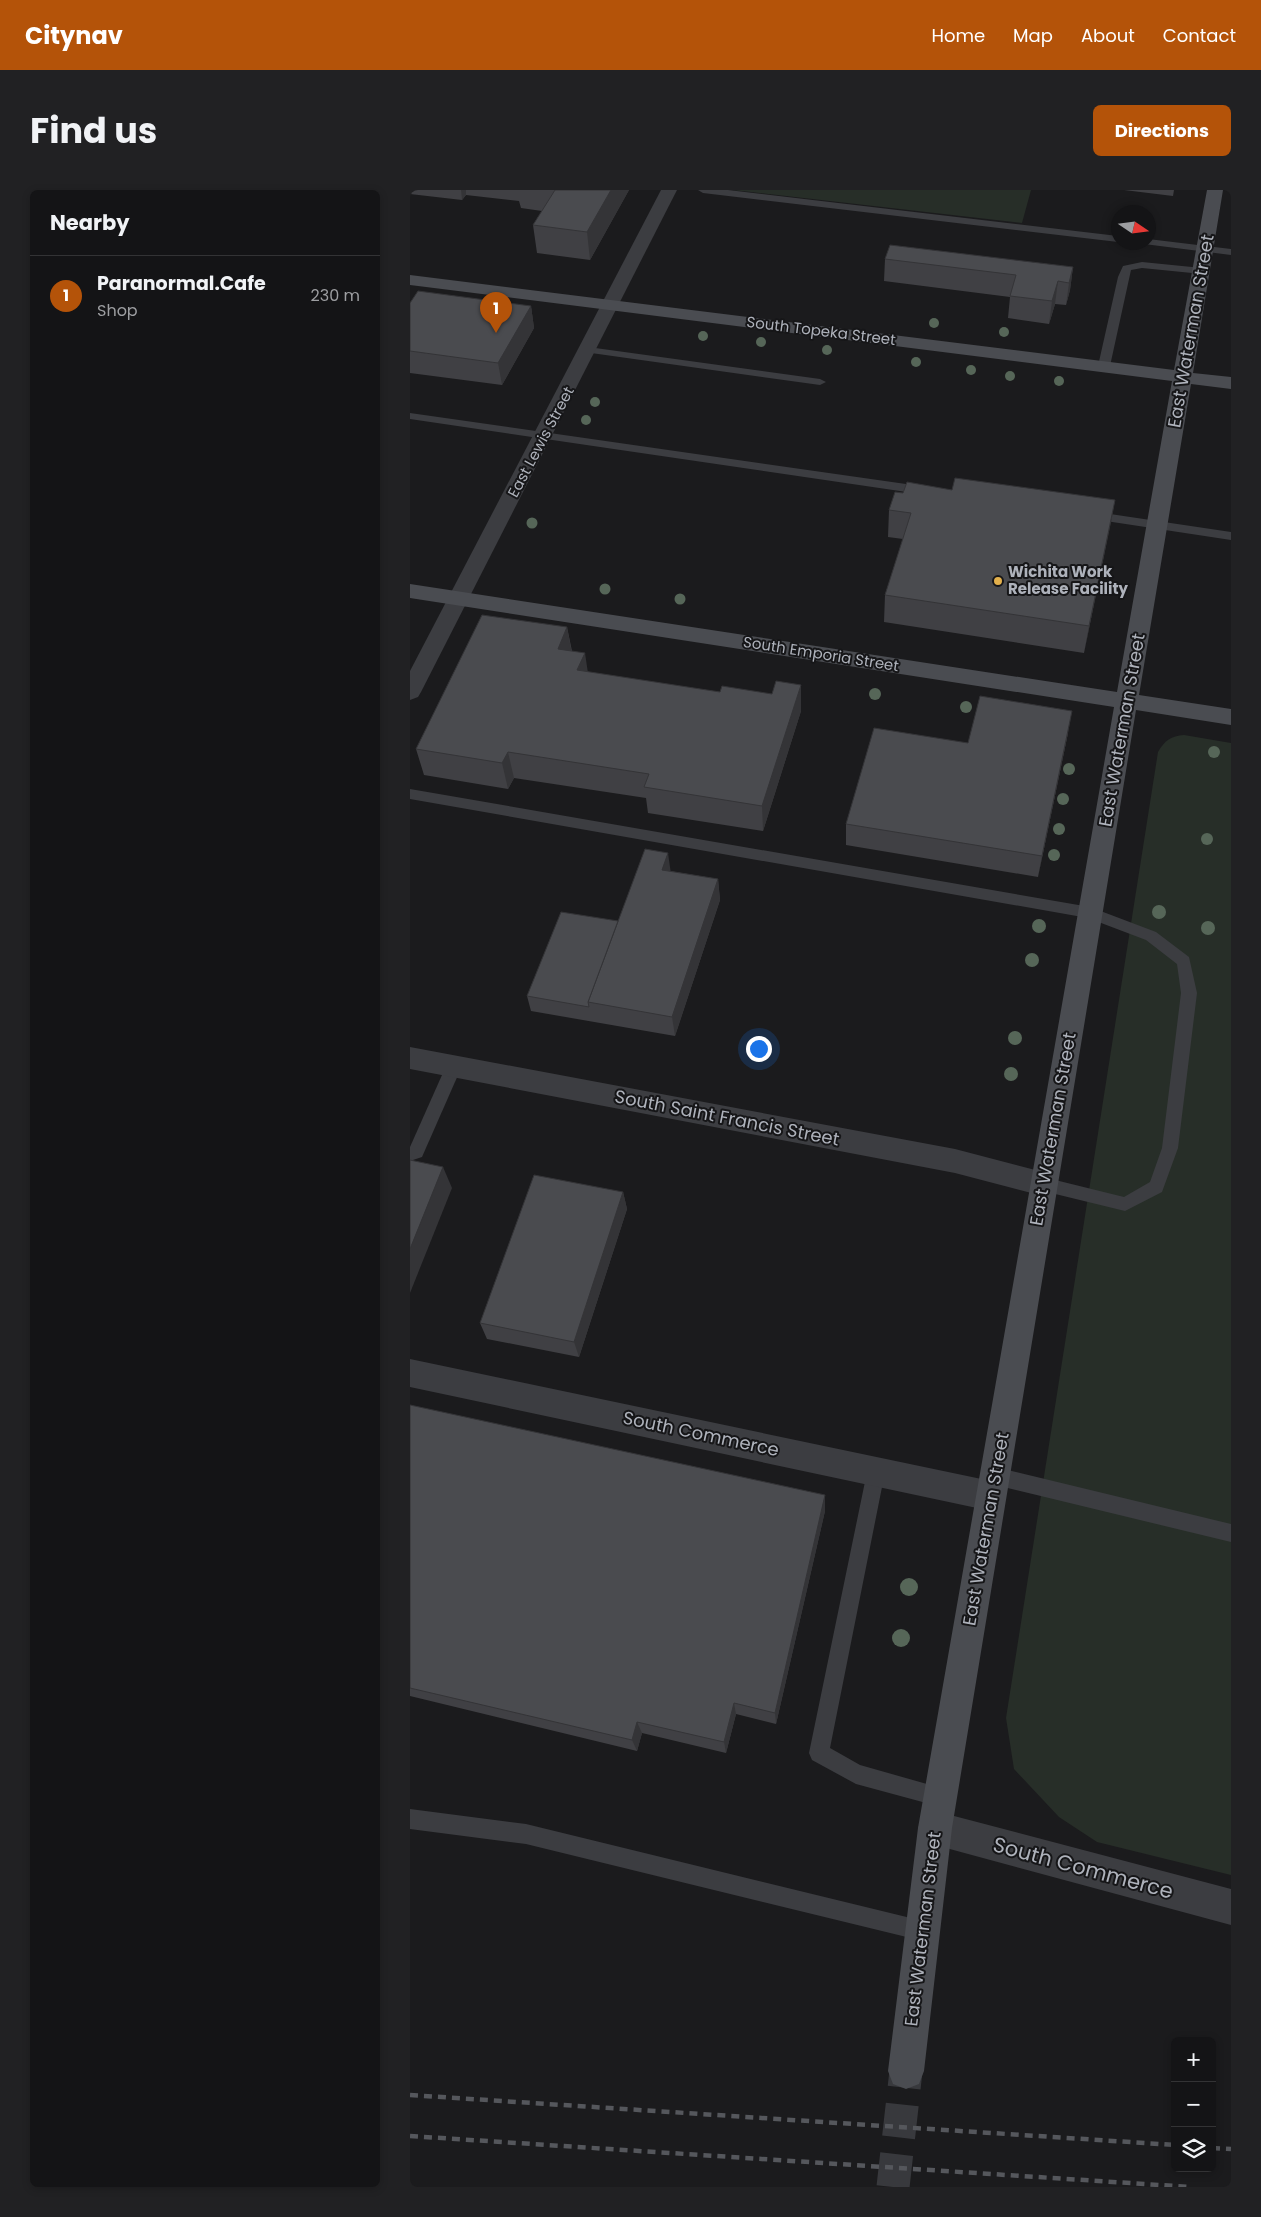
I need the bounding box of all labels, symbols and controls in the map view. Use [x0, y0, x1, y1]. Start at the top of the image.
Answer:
text: Citynav [25, 19, 123, 52]
text: Home [931, 23, 985, 48]
text: Map [1013, 23, 1053, 48]
text: About [1081, 23, 1135, 48]
text: Contact [1163, 23, 1236, 48]
button: Directions [1093, 105, 1231, 156]
text: Find us [30, 106, 157, 155]
north arrow [1111, 205, 1156, 250]
text: Nearby [50, 208, 130, 237]
street label: East Waterman Street [1161, 232, 1220, 430]
text: Paranormal.Cafe [97, 270, 266, 297]
text: 1 [63, 284, 69, 307]
text: 230 m [311, 284, 360, 307]
pin: 1 [480, 292, 512, 333]
text: Shop [97, 299, 138, 322]
street label: South Topeka Street [745, 311, 897, 350]
street label: East Lewis Street [502, 383, 579, 501]
place label: Wichita Work Release Facility [1008, 561, 1128, 599]
marker: Wichita Work Release Facility [992, 575, 1004, 587]
street label: South Emporia Street [742, 631, 900, 676]
street label: East Waterman Street [1092, 631, 1151, 829]
street label: East Waterman Street [1023, 1030, 1082, 1228]
your location [746, 1036, 772, 1062]
street label: South Saint Francis Street [613, 1083, 842, 1152]
street label: South Commerce [621, 1405, 781, 1462]
street label: East Waterman Street [956, 1430, 1015, 1628]
street label: East Waterman Street [898, 1830, 947, 2028]
street label: South Commerce [990, 1830, 1176, 1906]
map controls [1171, 2037, 1216, 2172]
button: + [1171, 2037, 1216, 2082]
button: − [1171, 2082, 1216, 2127]
button: layers [1171, 2127, 1216, 2172]

